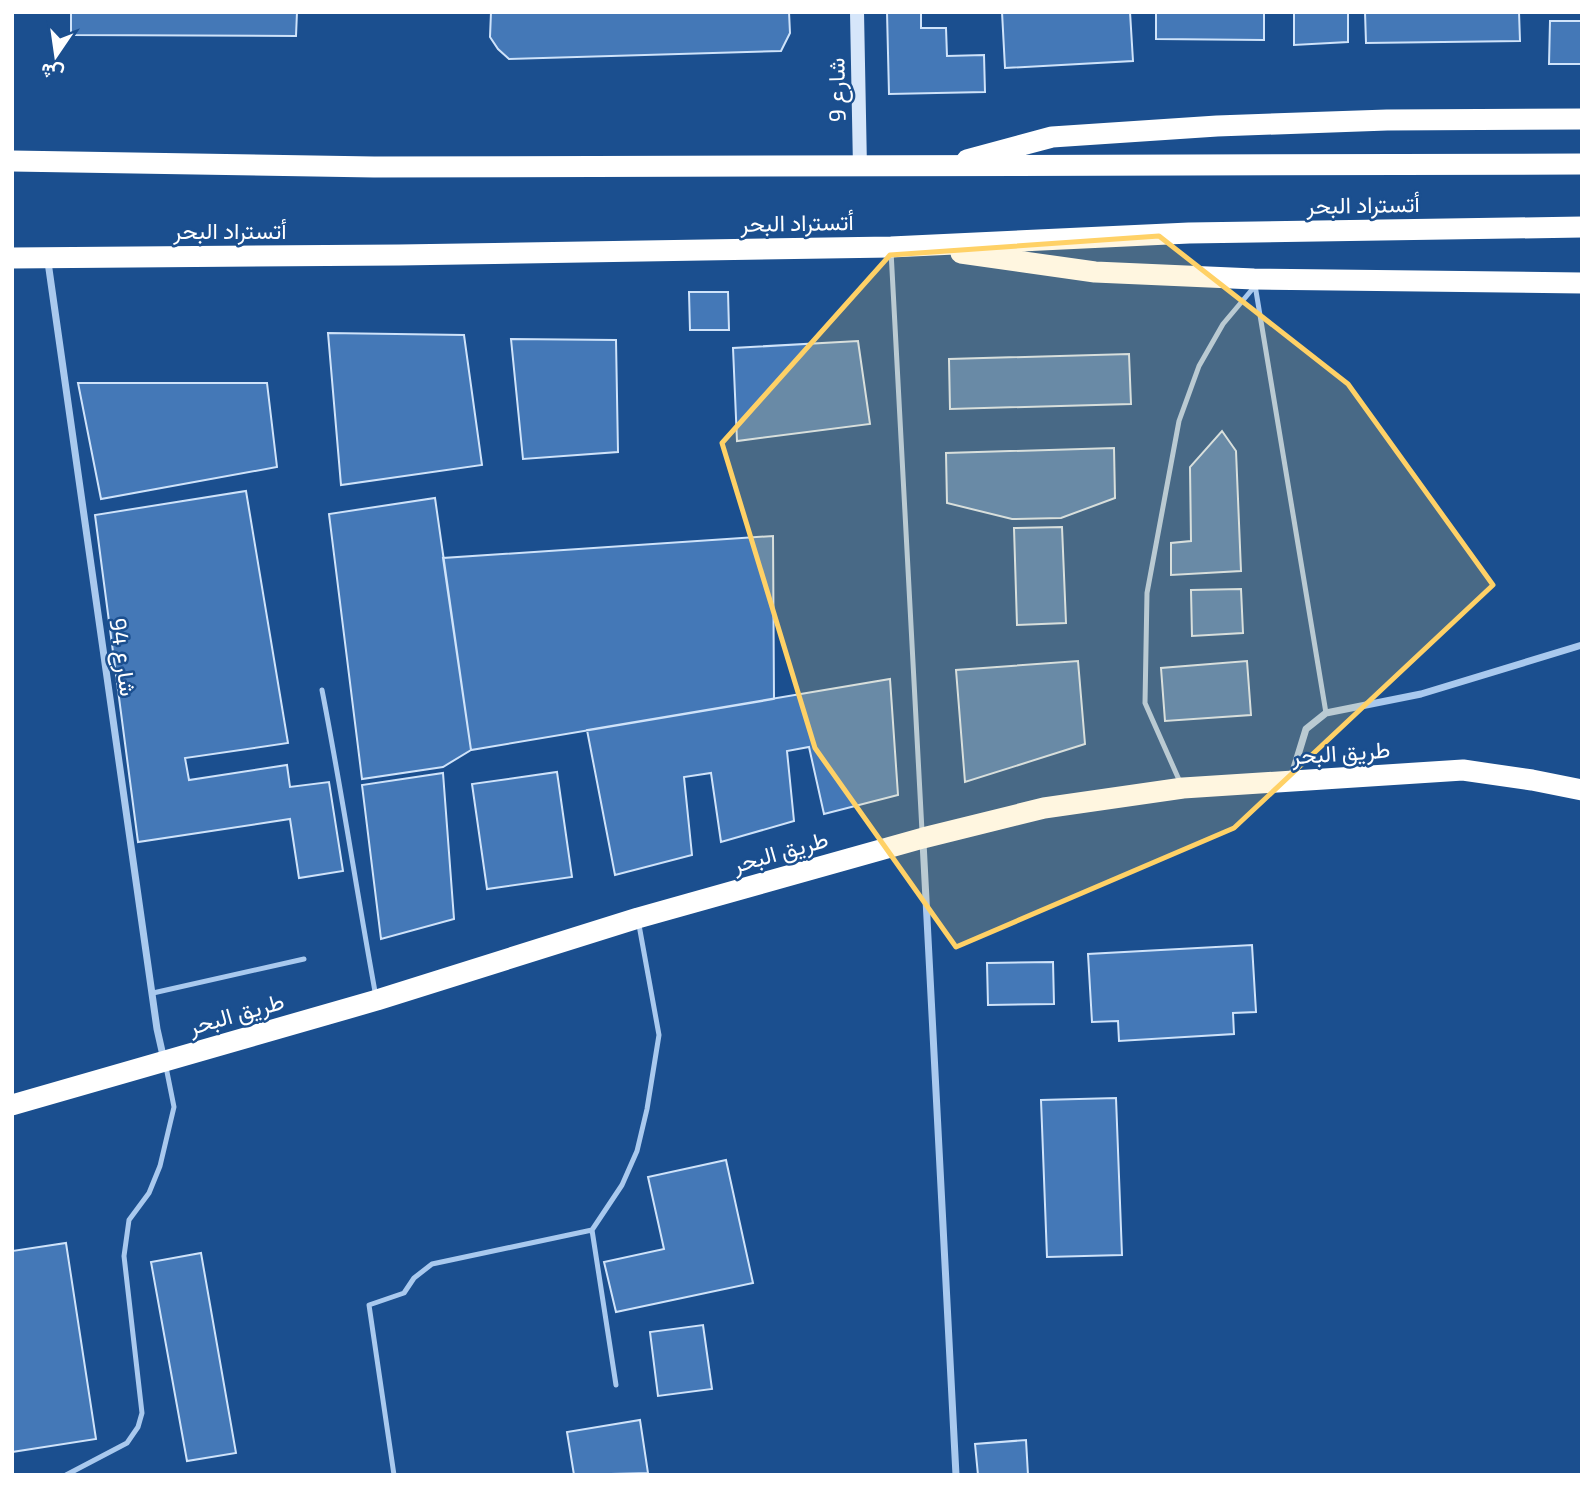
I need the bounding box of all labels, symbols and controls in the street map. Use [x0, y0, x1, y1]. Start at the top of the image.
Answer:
north arrow [21, 21, 91, 91]
street label: شارع 9 [821, 57, 854, 123]
text: ش [38, 58, 66, 87]
street label: أتستراد البحر [1305, 189, 1420, 221]
street label: أتستراد البحر [739, 207, 854, 239]
street label: أتستراد البحر [172, 216, 287, 246]
street label: شارع 94 [102, 616, 143, 698]
street label: طريق البحر [1290, 735, 1391, 771]
street label: طريق البحر [728, 824, 832, 880]
street label: طريق البحر [184, 986, 288, 1042]

